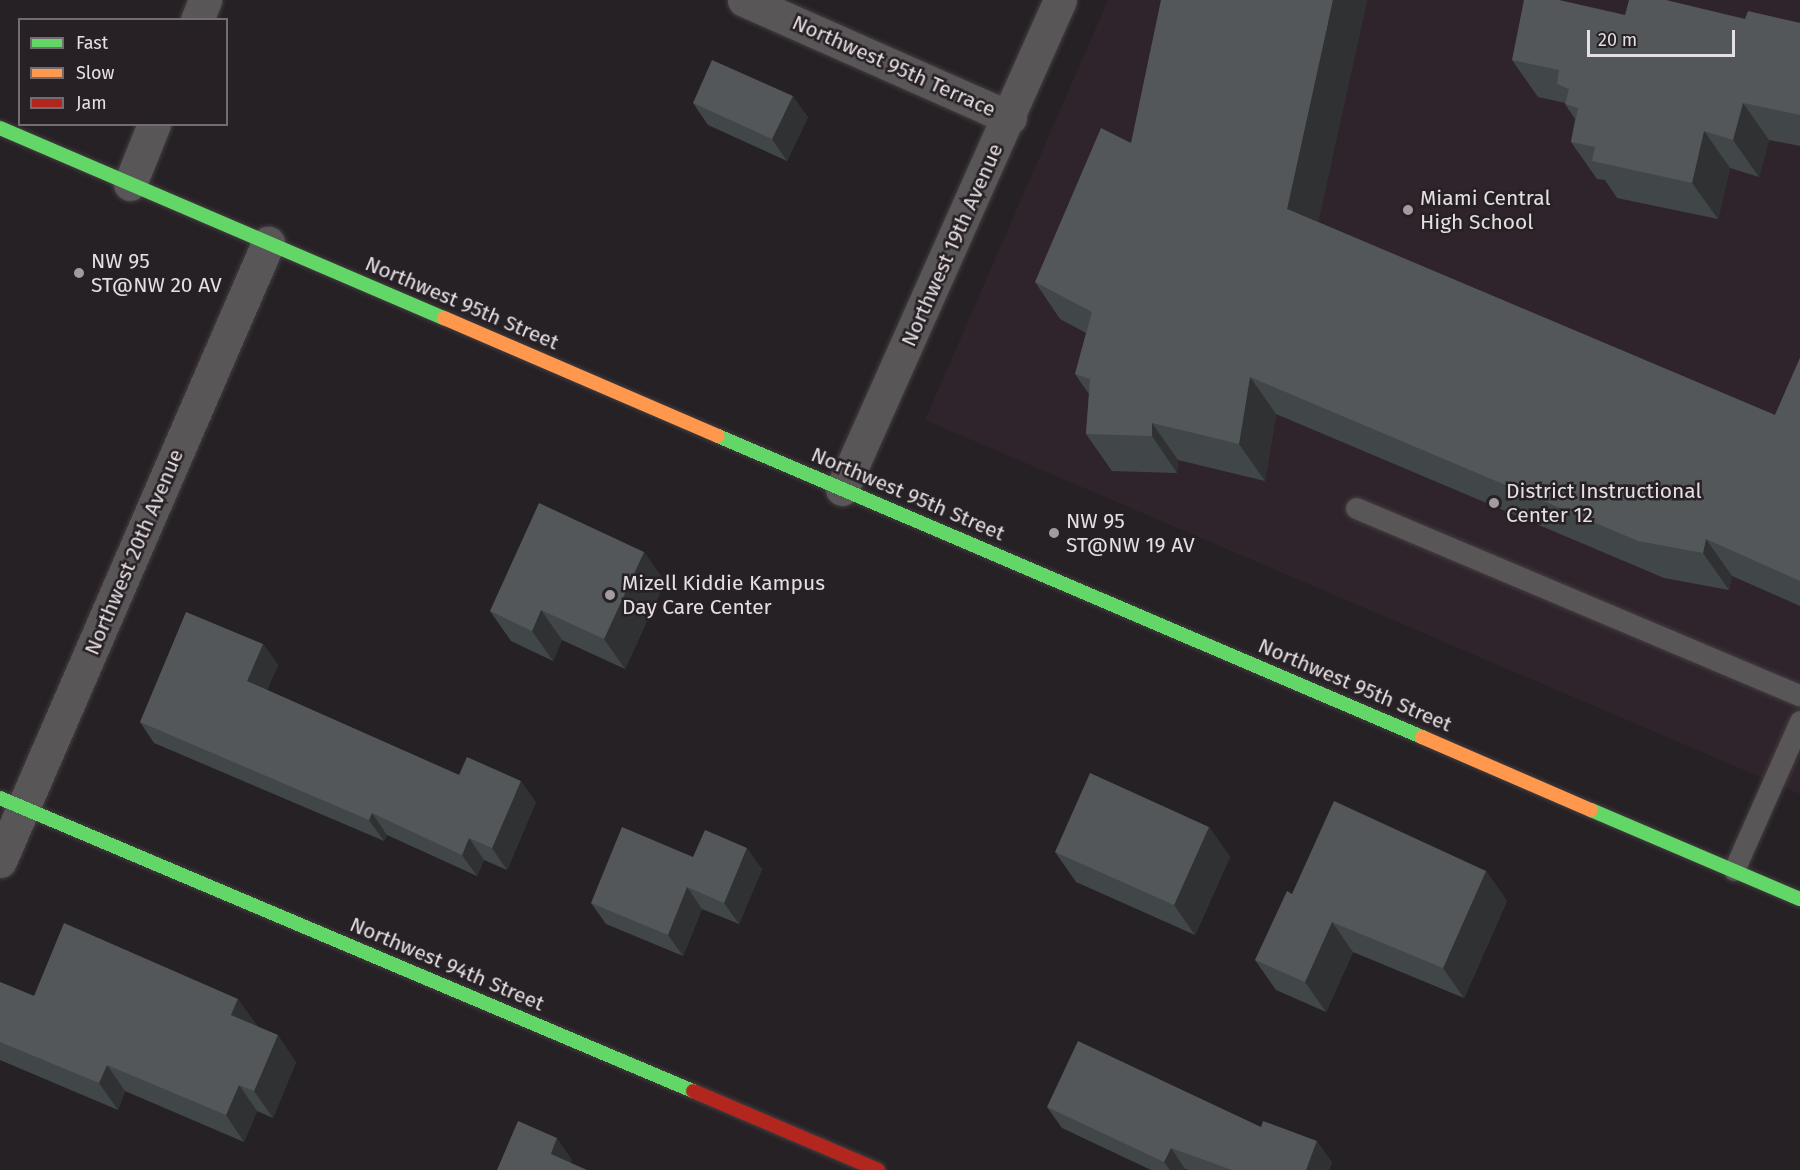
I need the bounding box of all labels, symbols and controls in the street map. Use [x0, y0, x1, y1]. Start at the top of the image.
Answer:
street label: Northwest 95th Terrace [788, 10, 1000, 122]
legend [18, 18, 228, 126]
scale bar [1590, 18, 1738, 56]
text: 20 m [1598, 29, 1637, 51]
text: Fast [76, 32, 108, 54]
text: Slow [76, 62, 114, 84]
text: Jam [76, 92, 107, 114]
street label: Northwest 19th Avenue [896, 140, 1008, 350]
place label: Miami Central High School [1420, 185, 1551, 235]
marker: Miami Central High School [1401, 203, 1415, 217]
place label: NW 95 ST@NW 20 AV [91, 248, 222, 298]
street label: Northwest 95th Street [361, 251, 563, 355]
marker: NW 95 ST@NW 20 AV [72, 266, 86, 280]
street label: Northwest 95th Street [807, 442, 1009, 546]
street label: Northwest 20th Avenue [79, 445, 189, 659]
place label: District Instructional Center 12 [1506, 478, 1702, 528]
marker: District Instructional Center 12 [1487, 496, 1501, 510]
place label: NW 95 ST@NW 19 AV [1066, 508, 1195, 558]
marker: NW 95 ST@NW 19 AV [1047, 526, 1061, 540]
place label: Mizell Kiddie Kampus Day Care Center [622, 570, 825, 620]
marker: Mizell Kiddie Kampus Day Care Center [603, 588, 617, 602]
street label: Northwest 95th Street [1254, 633, 1456, 737]
street label: Northwest 94th Street [346, 912, 548, 1016]

